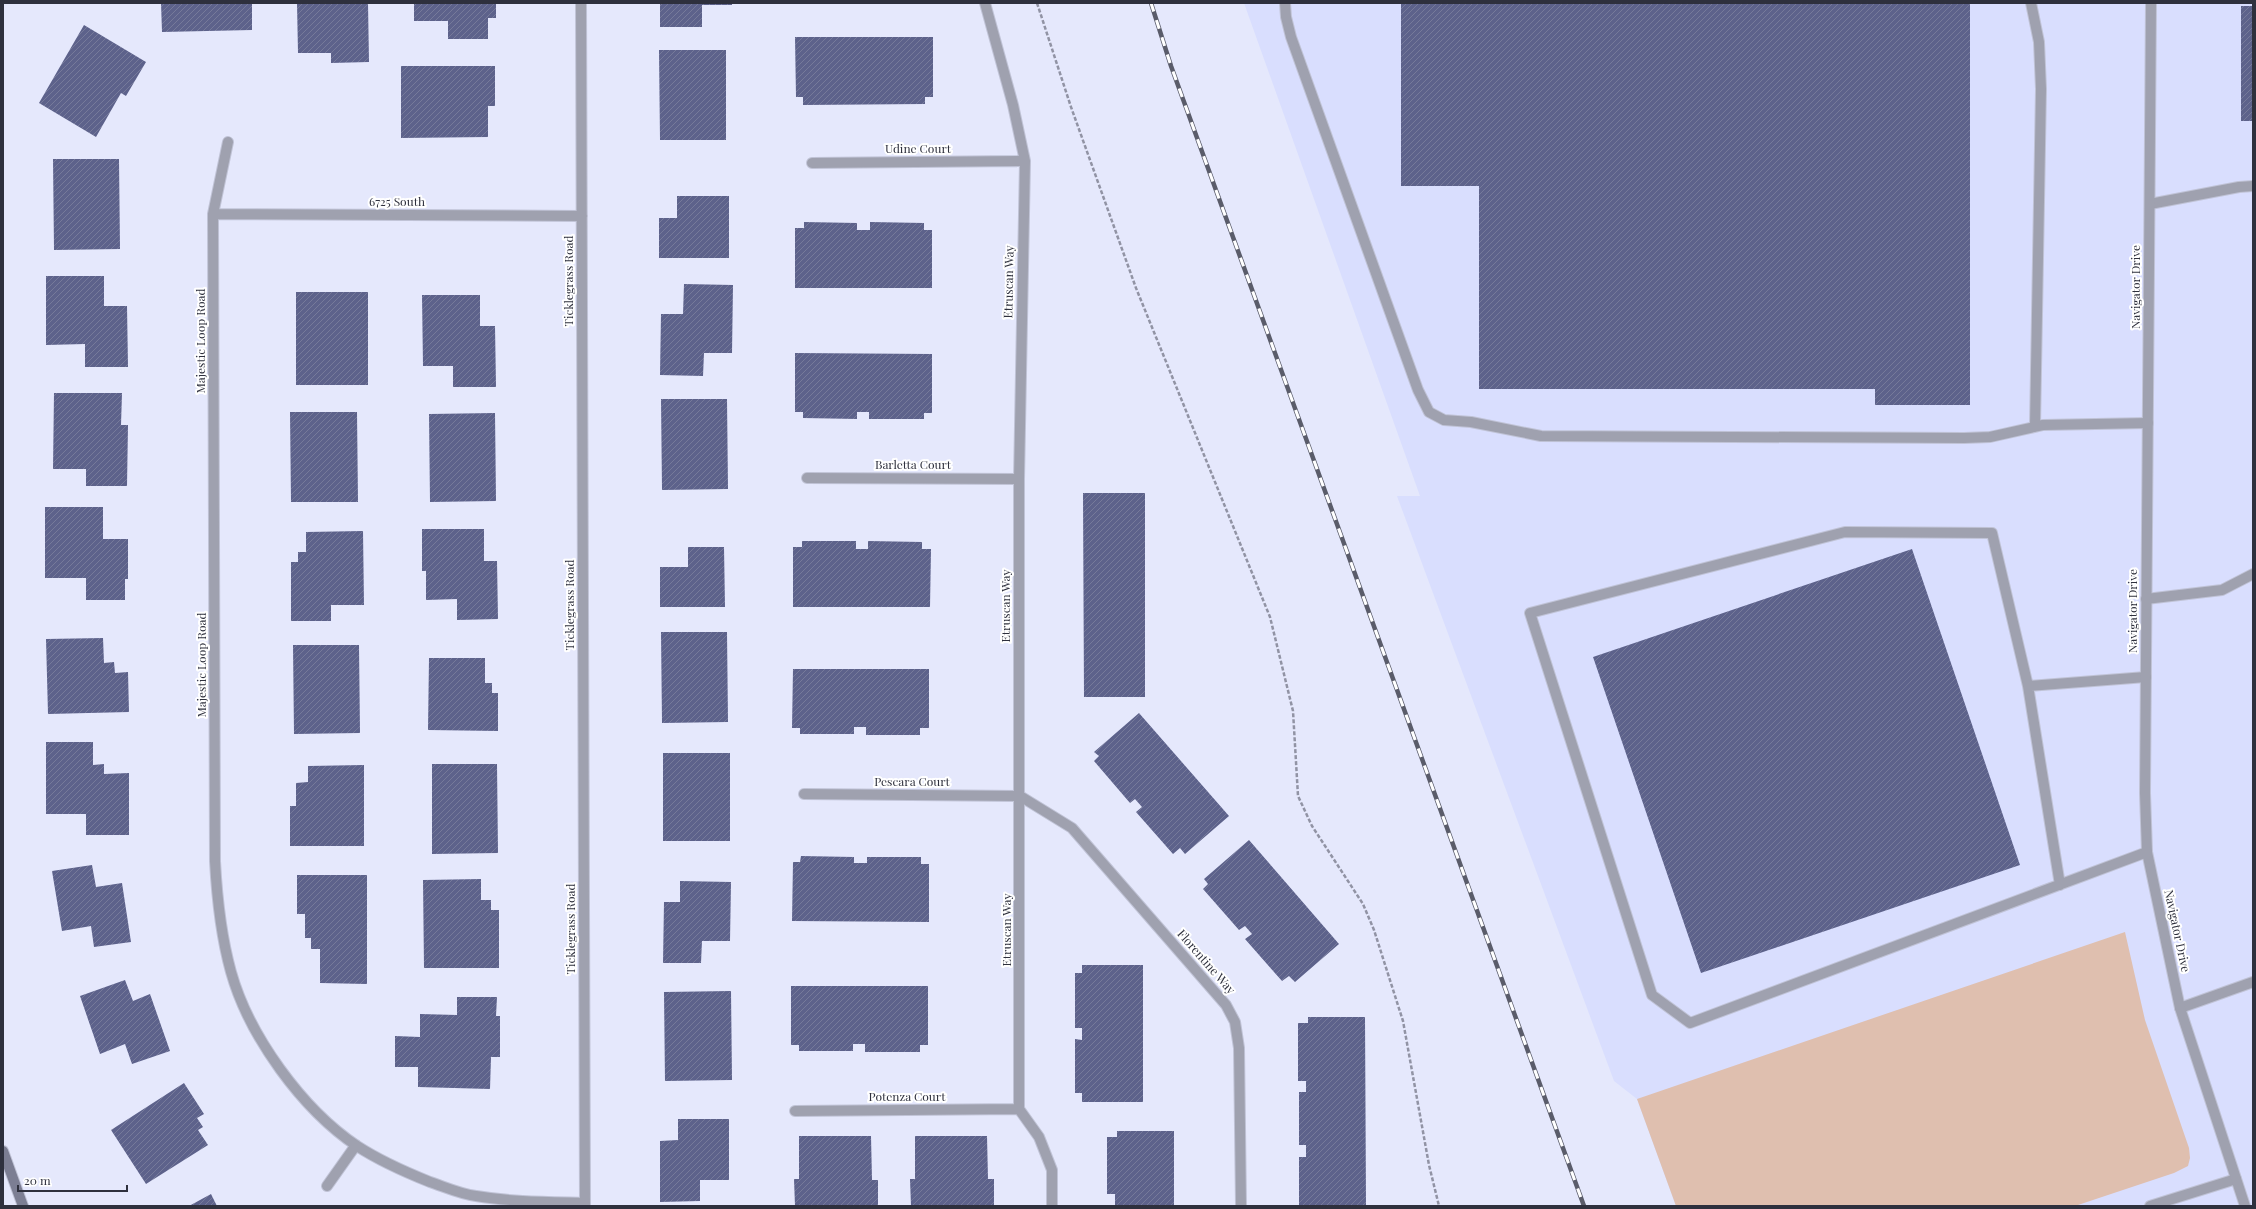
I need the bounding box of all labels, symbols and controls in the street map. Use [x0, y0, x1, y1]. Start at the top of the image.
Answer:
street label: Udine Court [885, 140, 952, 156]
street label: 6725 South [369, 193, 425, 209]
street label: Ticklegrass Road [560, 235, 576, 327]
street label: Etruscan Way [999, 245, 1017, 319]
street label: Navigator Drive [2127, 245, 2143, 329]
street label: Majestic Loop Road [192, 288, 208, 394]
street label: Barletta Court [875, 456, 952, 472]
street label: Ticklegrass Road [561, 559, 577, 651]
street label: Etruscan Way [997, 569, 1013, 643]
street label: Navigator Drive [2124, 569, 2140, 653]
street label: Majestic Loop Road [193, 612, 209, 718]
street label: Pescara Court [874, 773, 951, 789]
street label: Ticklegrass Road [562, 883, 578, 975]
street label: Navigator Drive [2161, 888, 2195, 974]
street label: Etruscan Way [998, 893, 1014, 967]
street label: Florentine Way [1174, 926, 1239, 997]
street label: Potenza Court [869, 1088, 946, 1104]
scale bar [18, 1167, 127, 1193]
text: 20 m [24, 1172, 51, 1188]

